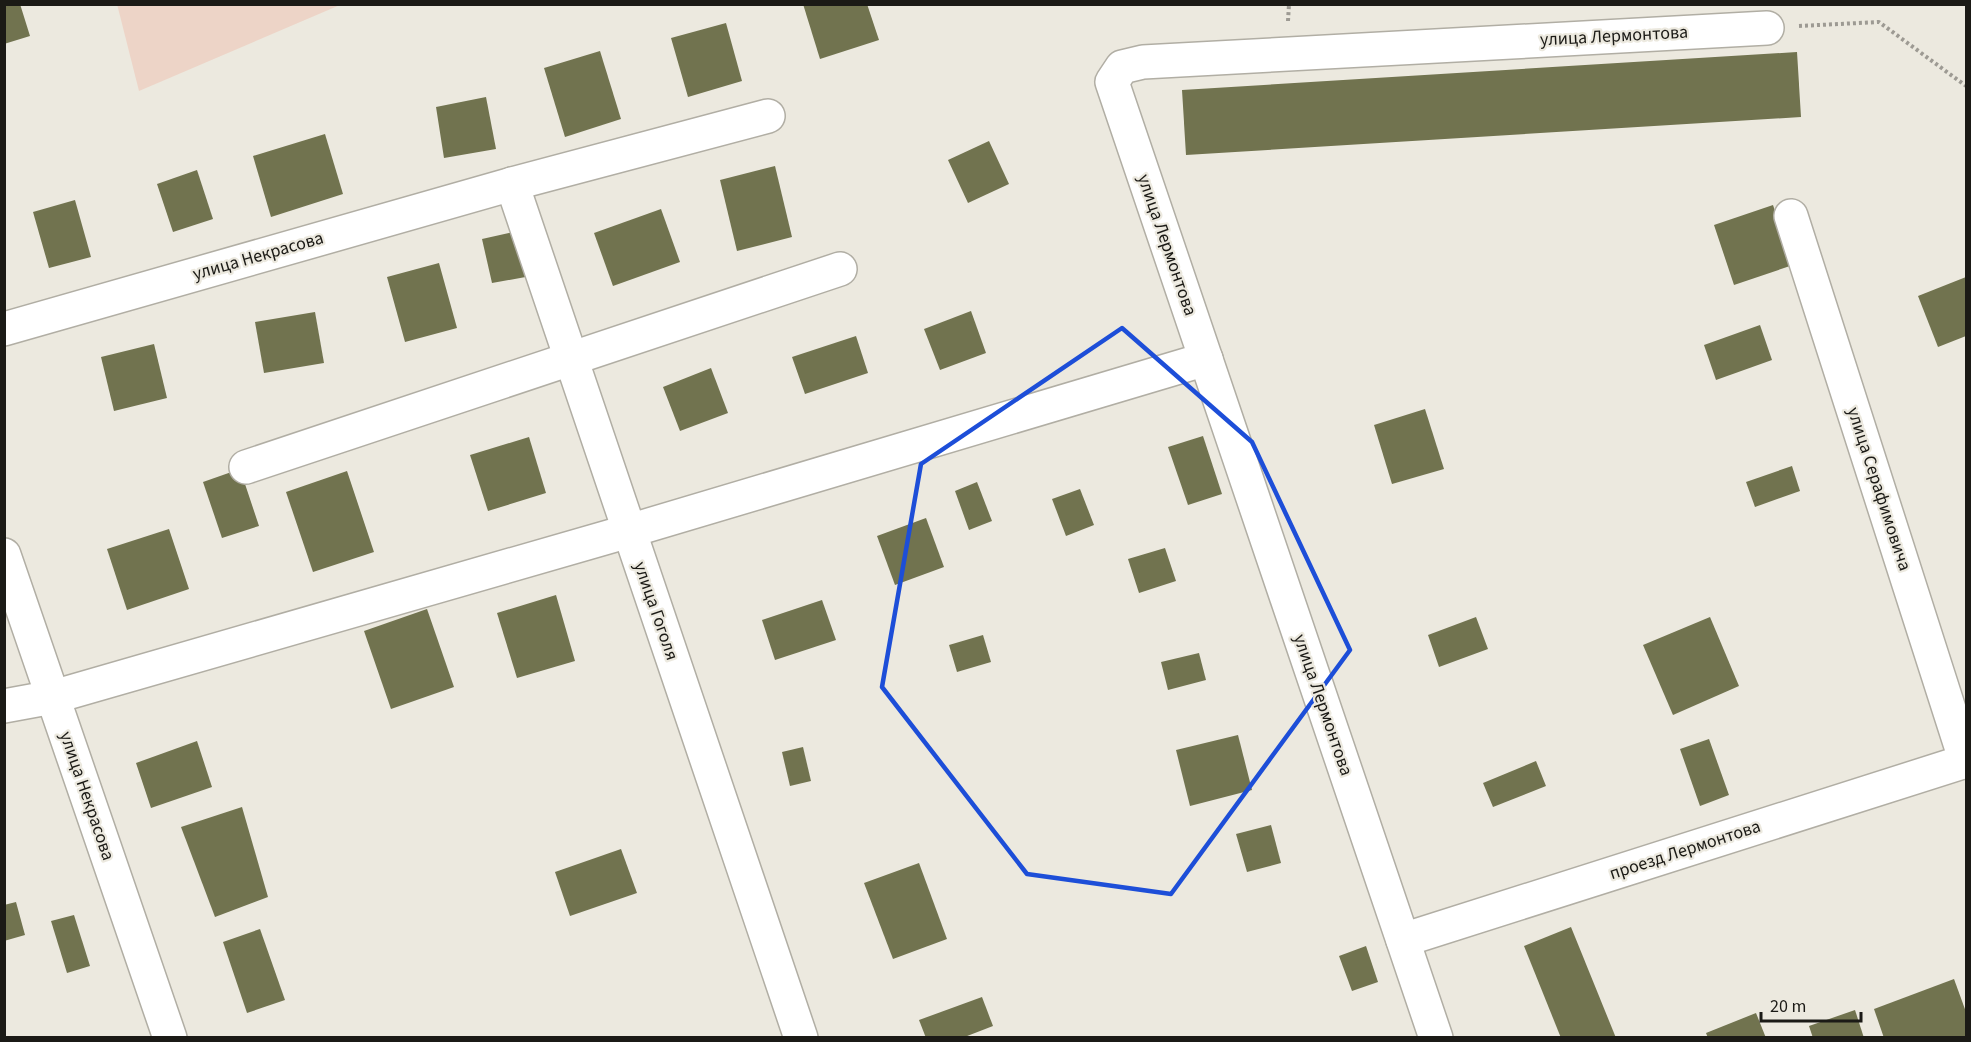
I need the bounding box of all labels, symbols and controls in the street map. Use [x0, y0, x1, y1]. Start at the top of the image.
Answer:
street label: улица Лермонтова [1539, 20, 1689, 52]
street label: улица Лермонтова [1131, 171, 1203, 319]
street label: улица Некрасова [190, 225, 326, 287]
street label: улица Серафимовича [1841, 404, 1917, 574]
street label: улица Гоголя [627, 558, 685, 664]
street label: улица Лермонтова [1287, 631, 1359, 779]
street label: улица Некрасова [53, 728, 121, 864]
street label: проезд Лермонтова [1606, 814, 1764, 886]
scale bar [1761, 985, 1862, 1023]
text: 20 m [1770, 994, 1806, 1019]

